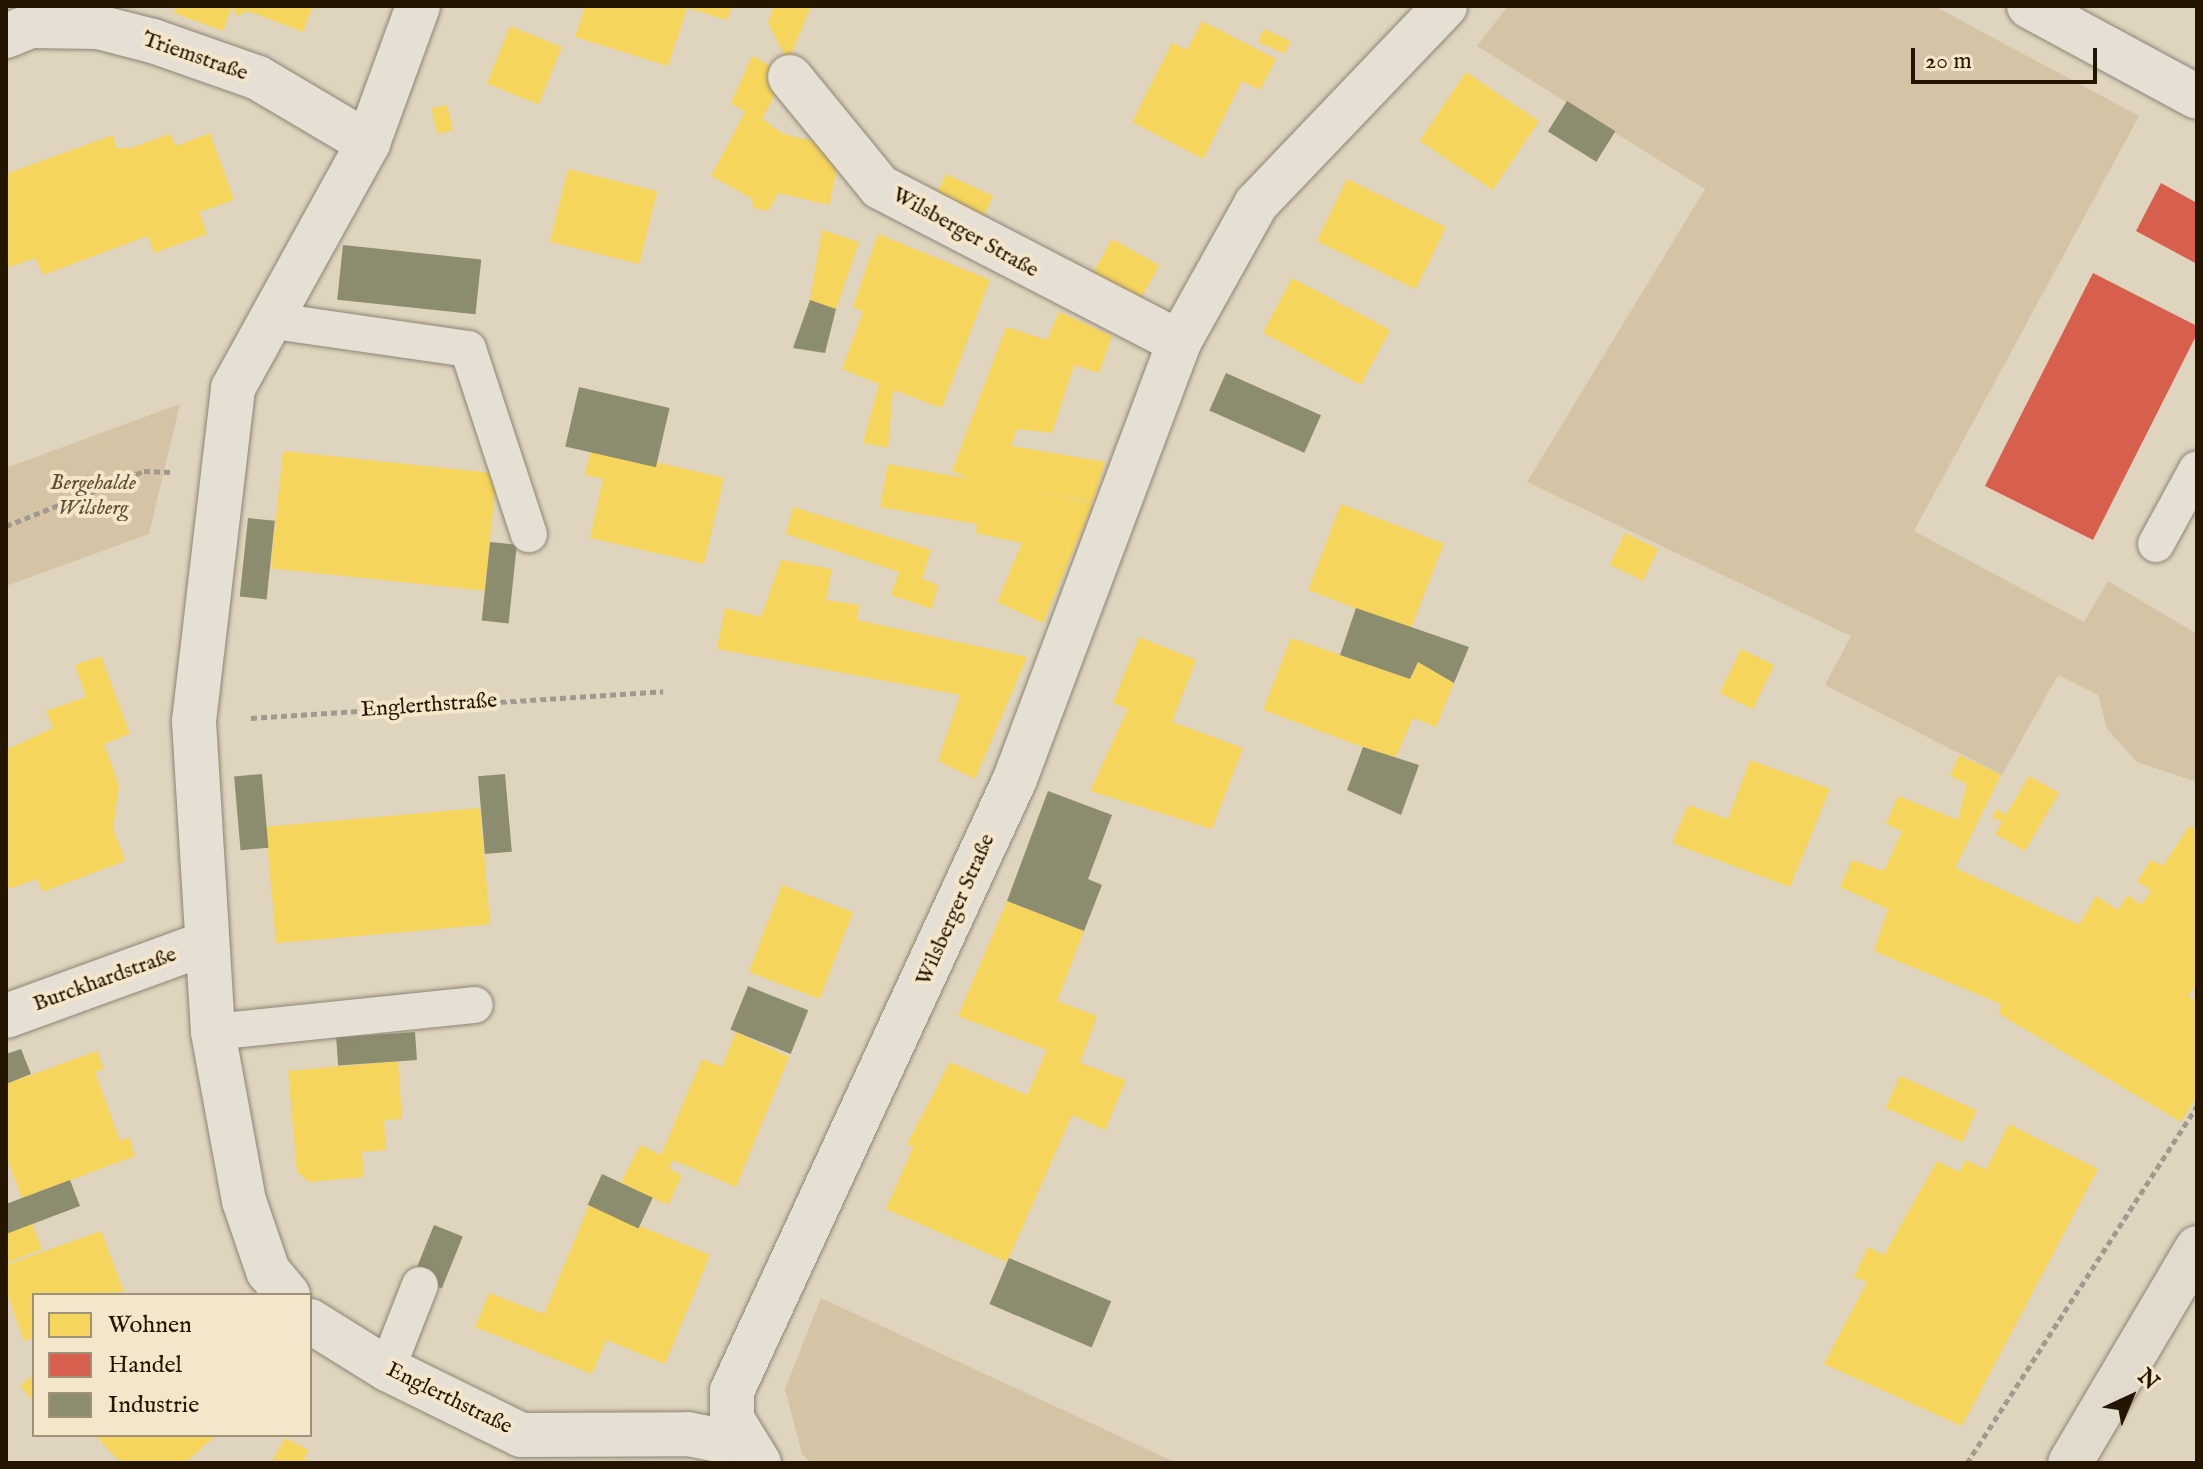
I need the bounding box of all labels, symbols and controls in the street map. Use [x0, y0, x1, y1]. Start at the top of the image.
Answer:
street label: Triemstraße [139, 27, 251, 87]
scale bar [1915, 32, 2101, 82]
text: 20 m [1925, 46, 1972, 77]
street label: Wilsberger Straße [887, 182, 1043, 284]
park label: Bergehalde Wilsberg [50, 470, 136, 522]
street label: Englerthstraße [360, 688, 498, 724]
street label: Wilsberger Straße [911, 830, 1001, 990]
street label: Burckhardstraße [30, 942, 180, 1018]
legend [32, 1293, 312, 1437]
text: Wohnen [108, 1310, 192, 1341]
text: Handel [108, 1350, 182, 1381]
street label: Englerthstraße [382, 1357, 516, 1441]
north arrow [2091, 1357, 2171, 1437]
text: N [2131, 1363, 2164, 1396]
text: Industrie [108, 1390, 199, 1421]

